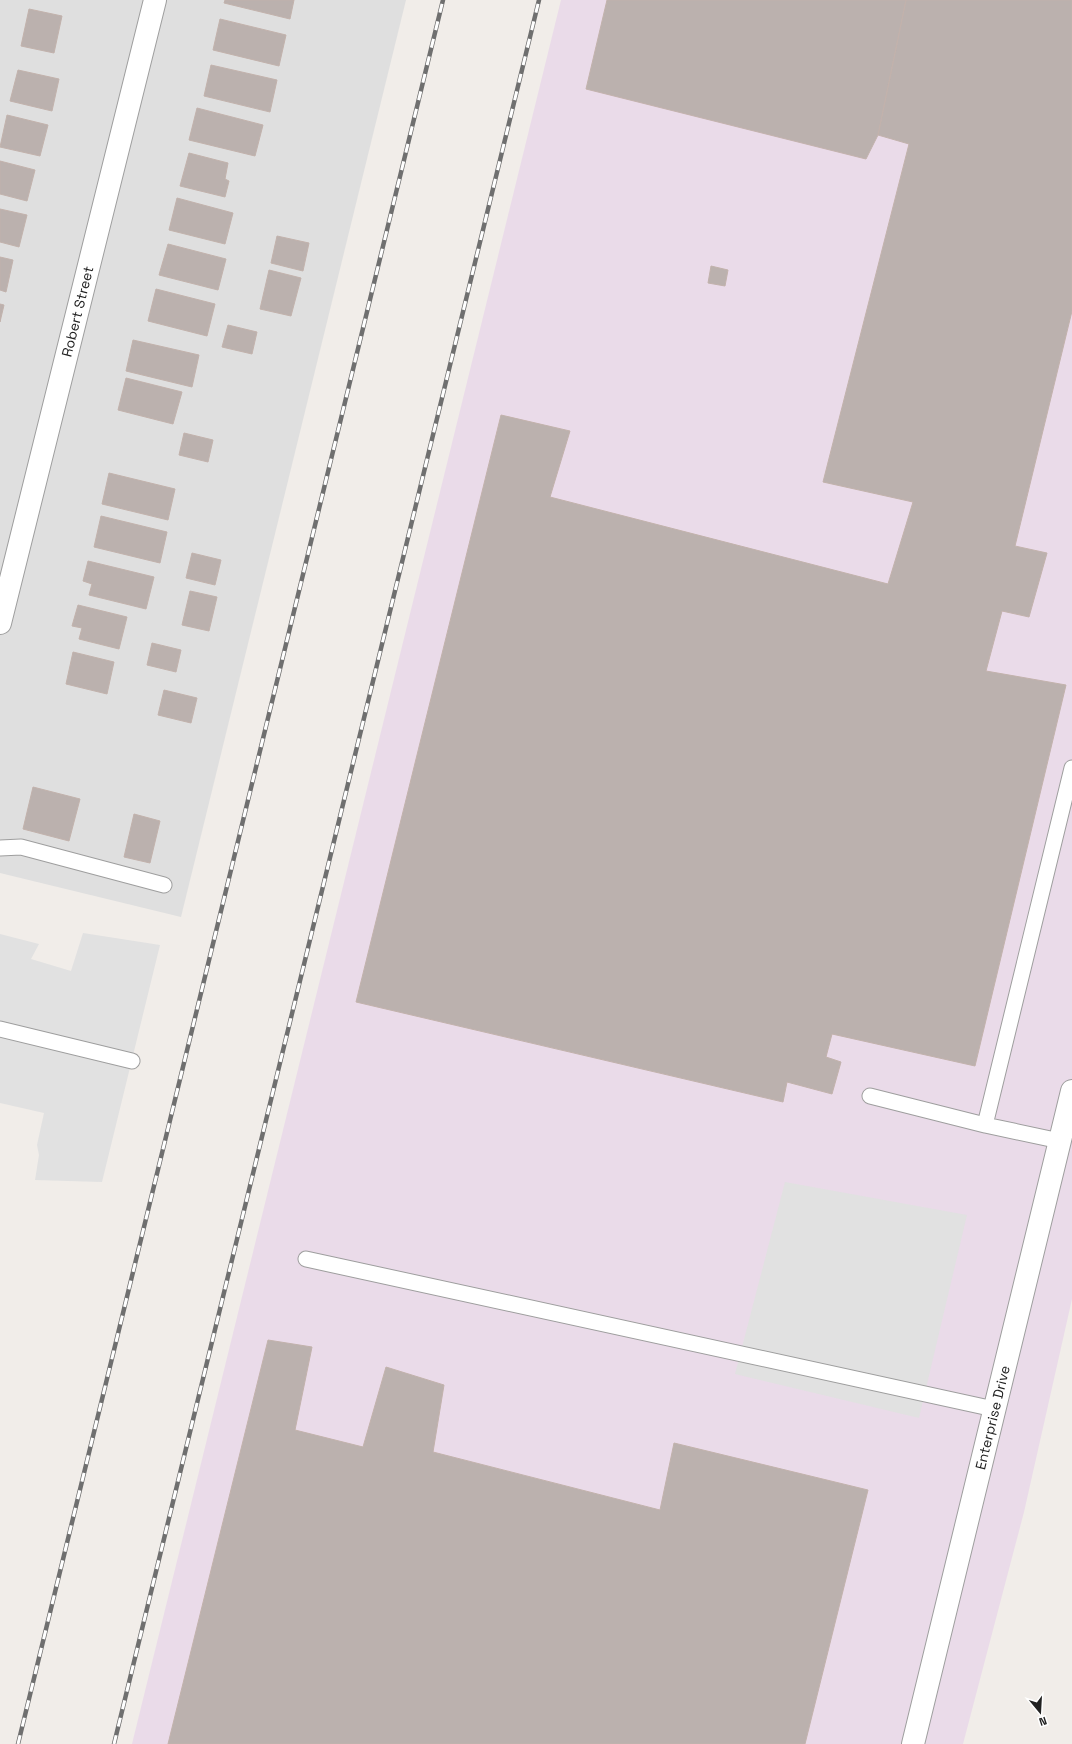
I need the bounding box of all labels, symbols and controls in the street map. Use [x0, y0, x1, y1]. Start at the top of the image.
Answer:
street label: Robert Street [58, 264, 97, 359]
street label: Enterprise Drive [971, 1364, 1014, 1471]
north arrow [1020, 1692, 1060, 1732]
text: N [1037, 1714, 1049, 1729]

